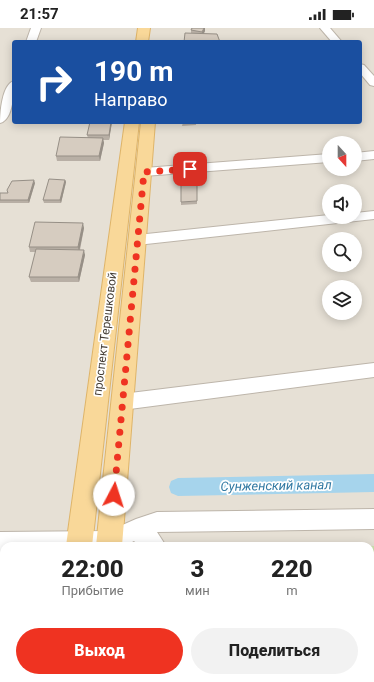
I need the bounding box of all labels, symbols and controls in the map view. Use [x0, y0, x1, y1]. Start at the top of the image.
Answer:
text: 21:57 [20, 5, 59, 23]
text: 190 m [94, 55, 173, 88]
icon: right [28, 56, 80, 108]
text: Направо [94, 89, 167, 110]
north arrow [322, 136, 362, 176]
map controls [322, 136, 362, 320]
pin [173, 152, 207, 186]
icon: arrive [179, 158, 201, 180]
button: sound [322, 184, 362, 224]
button: search [322, 232, 362, 272]
street label: проспект Терешковой [90, 271, 120, 397]
button: layers [322, 280, 362, 320]
position arrow [93, 474, 135, 516]
water label: Сунженский канал [220, 477, 332, 494]
text: 22:00 [61, 555, 124, 583]
text: 3 [190, 555, 204, 583]
text: 220 [271, 555, 313, 583]
text: Прибытие [62, 583, 124, 598]
text: мин [185, 583, 210, 598]
text: m [286, 583, 298, 598]
button: Выход [16, 628, 183, 674]
button: Поделиться [191, 628, 358, 674]

